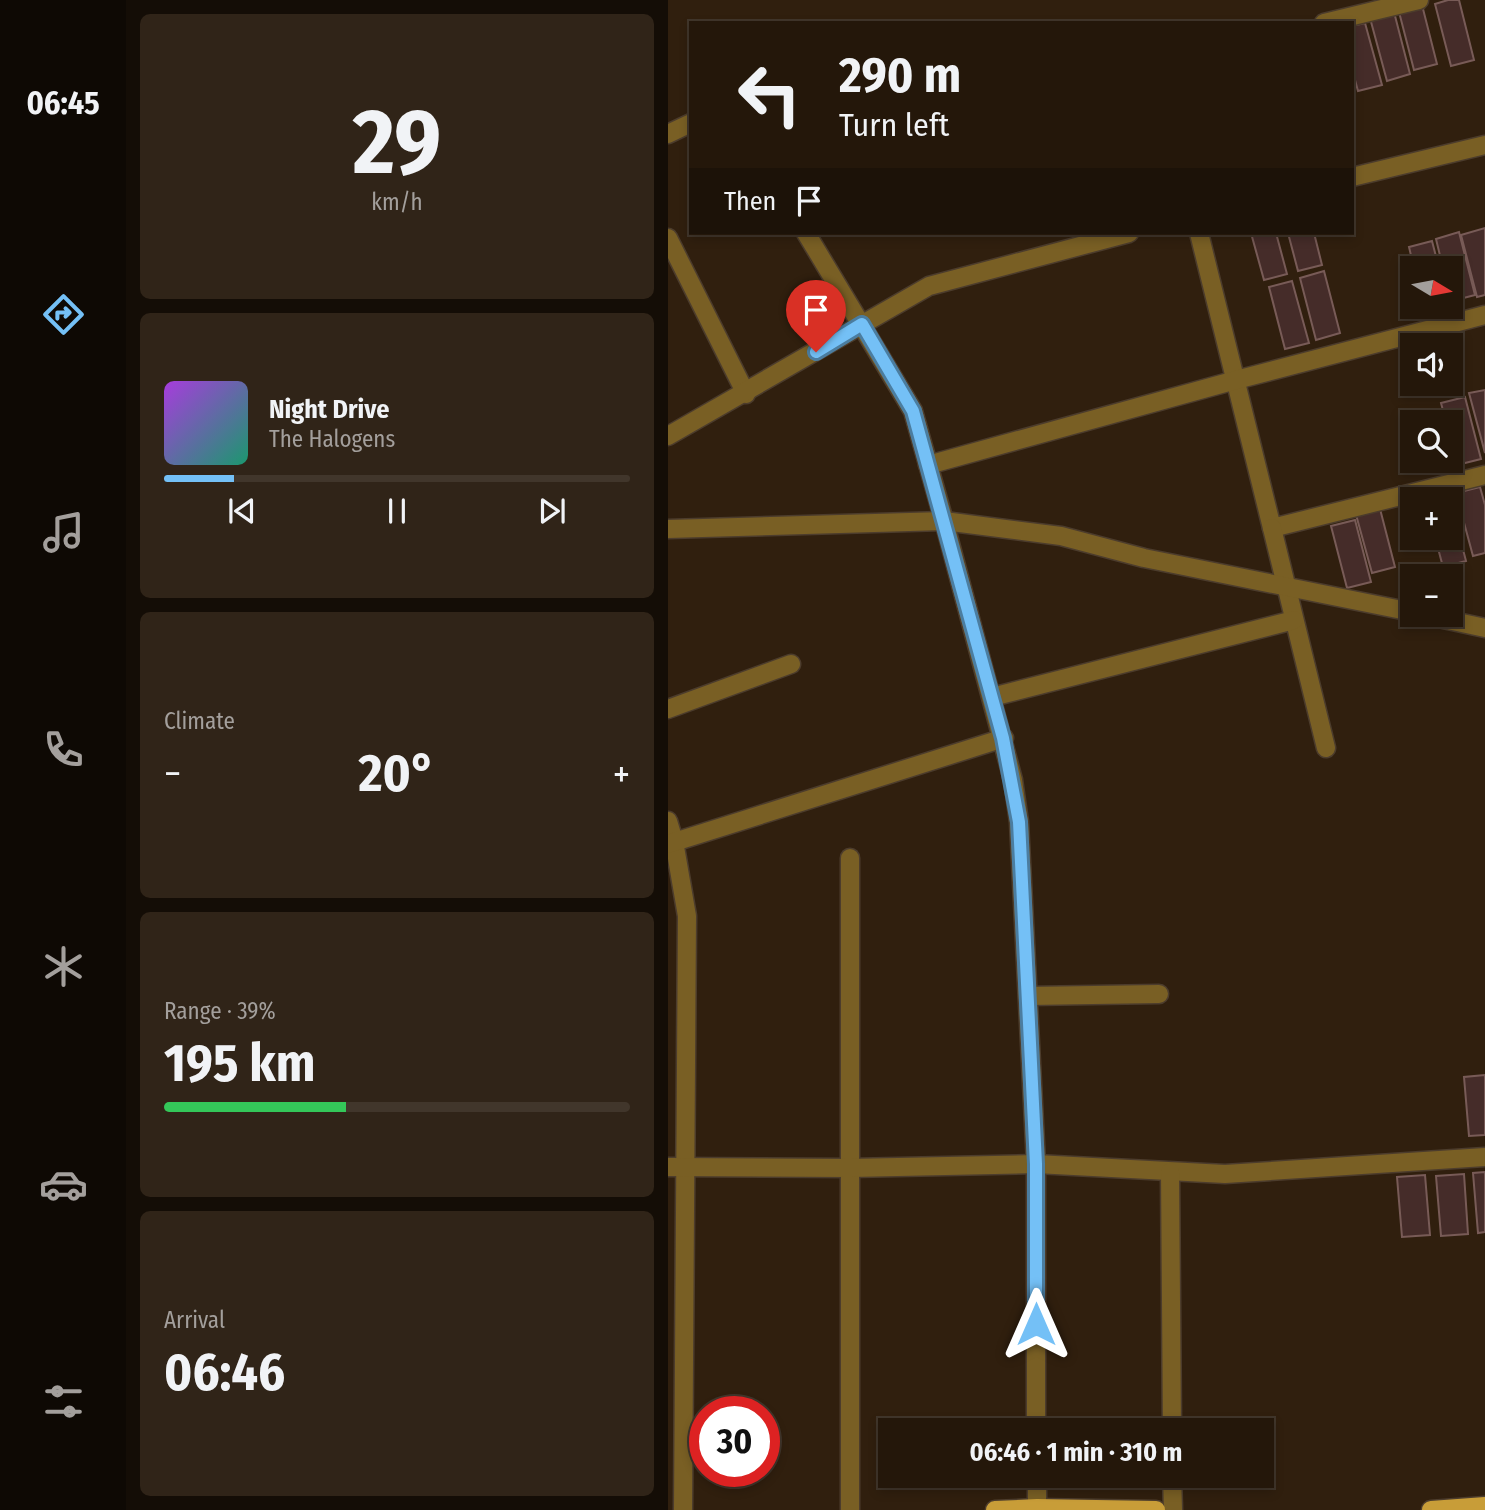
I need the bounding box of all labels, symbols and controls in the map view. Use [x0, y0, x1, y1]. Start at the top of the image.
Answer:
text: 290 m [839, 46, 961, 105]
icon: left [724, 49, 815, 140]
text: 06:45 [26, 84, 100, 122]
text: 29 [353, 88, 441, 197]
text: Turn left [839, 106, 949, 144]
icon: arrive [790, 182, 828, 220]
text: Then [724, 186, 776, 217]
text: km/h [371, 188, 423, 216]
north arrow [1400, 256, 1462, 318]
map controls [1400, 256, 1463, 627]
pin [786, 280, 846, 352]
icon: directions [39, 290, 88, 339]
icon: arrive [797, 291, 835, 329]
button: sound [1400, 333, 1463, 396]
text: Night Drive [269, 394, 389, 425]
button: search [1400, 410, 1463, 473]
text: The Halogens [269, 425, 395, 453]
button: + [1400, 487, 1463, 550]
icon: previous [223, 492, 261, 530]
icon: pause [378, 492, 416, 530]
icon: next [533, 492, 571, 530]
icon: music [39, 508, 88, 557]
button: − [1400, 564, 1463, 627]
text: Climate [164, 707, 235, 735]
icon: phone [39, 725, 88, 774]
text: 20° [359, 742, 435, 805]
text: − [164, 751, 181, 797]
text: + [613, 751, 630, 797]
icon: climate [39, 942, 88, 991]
text: Range · 39% [164, 997, 276, 1025]
text: 195 km [164, 1032, 315, 1095]
icon: car [39, 1160, 88, 1209]
position arrow [999, 1287, 1073, 1361]
text: Arrival [164, 1306, 225, 1334]
text: 06:46 [164, 1341, 285, 1404]
icon: filters [39, 1377, 88, 1426]
speed limit sign: 30 [689, 1396, 780, 1487]
text: 06:46 · 1 min · 310 m [970, 1437, 1182, 1468]

